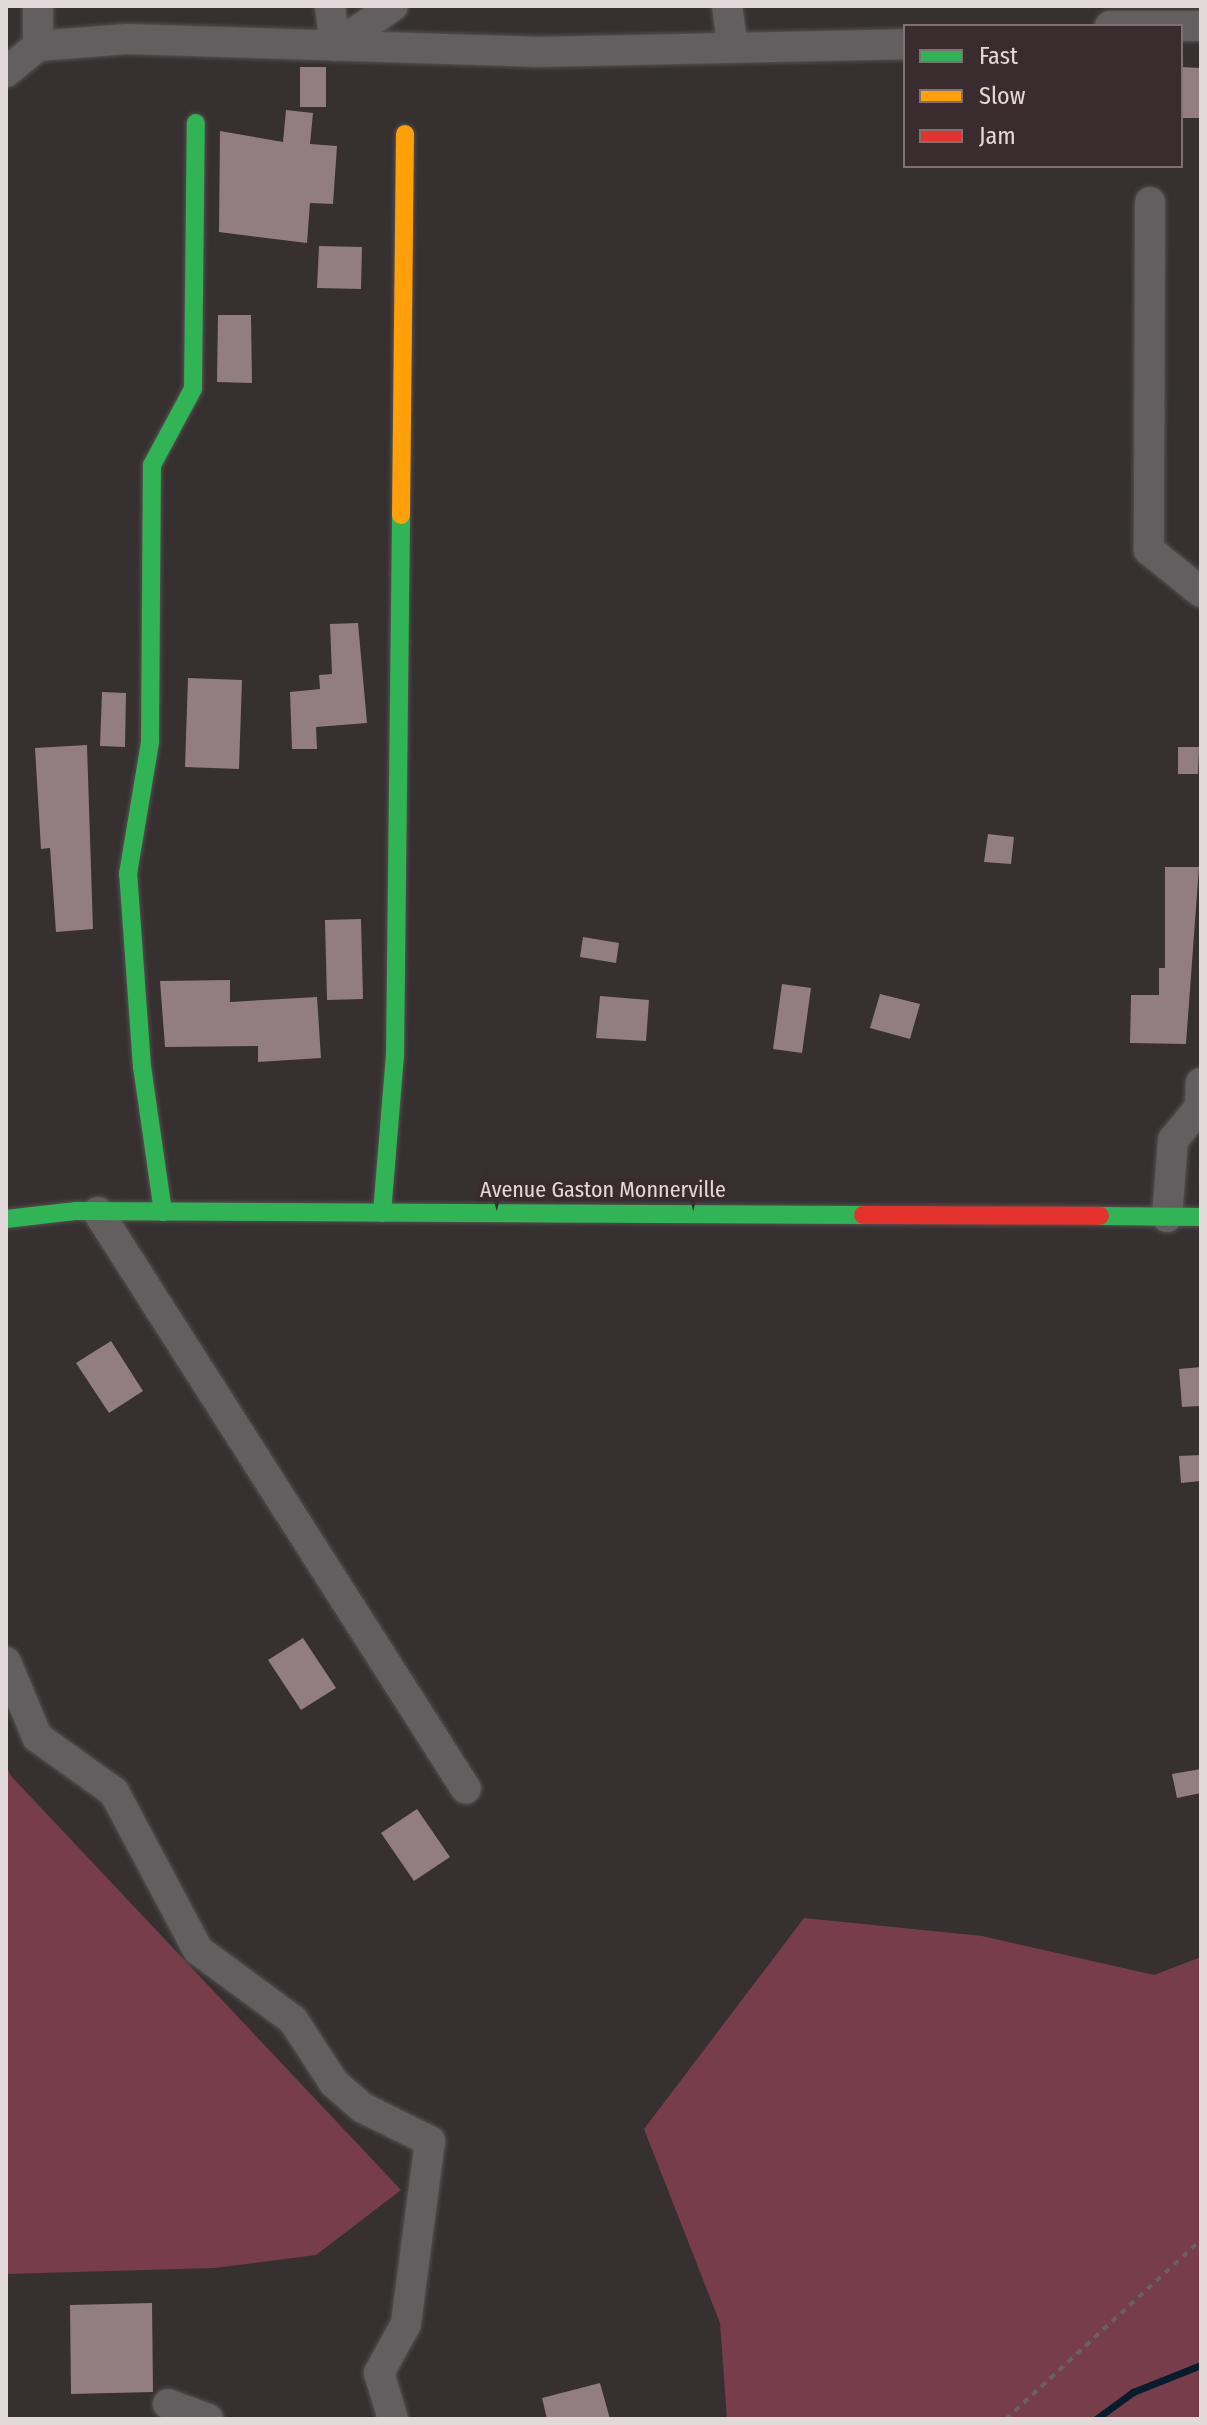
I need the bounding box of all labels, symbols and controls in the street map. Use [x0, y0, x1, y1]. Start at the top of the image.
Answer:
legend [903, 24, 1183, 168]
text: Fast [979, 42, 1018, 70]
text: Slow [979, 82, 1025, 110]
text: Jam [979, 122, 1016, 150]
street label: Avenue Gaston Monnerville [480, 1177, 726, 1203]

